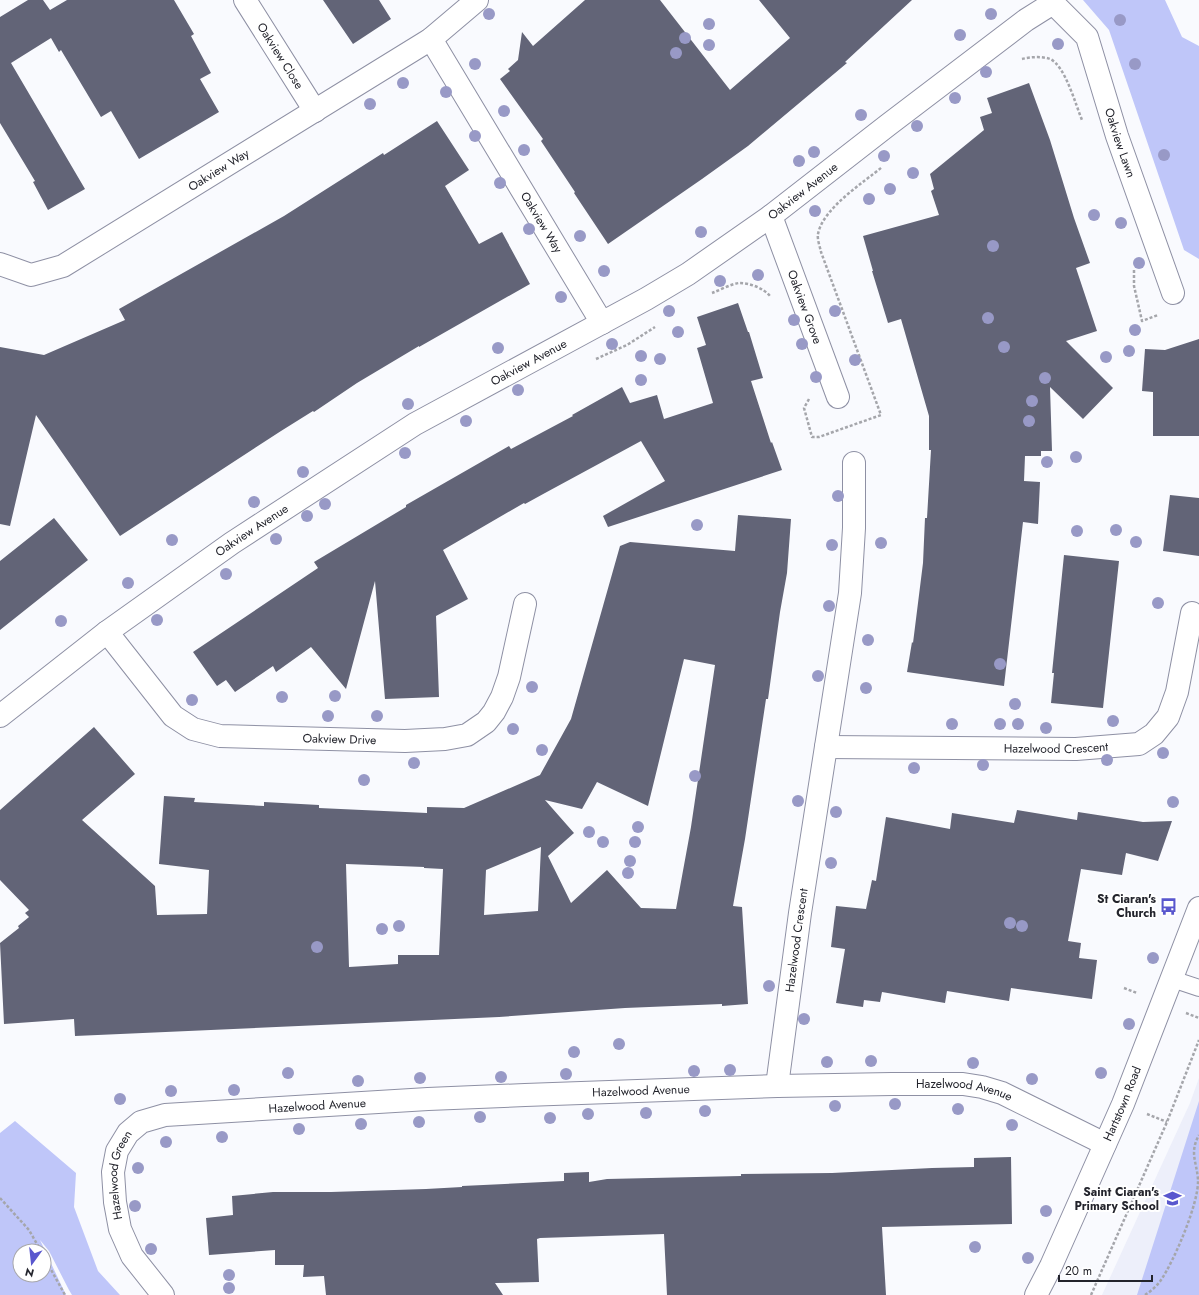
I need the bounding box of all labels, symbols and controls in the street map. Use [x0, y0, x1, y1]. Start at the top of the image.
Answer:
street label: Oakview Close [252, 19, 308, 93]
street label: Oakview Lawn [1100, 106, 1140, 180]
street label: Oakview Way [185, 144, 253, 196]
street label: Oakview Avenue [764, 158, 842, 224]
street label: Oakview Way [516, 188, 567, 257]
street label: Oakview Grove [783, 267, 827, 347]
street label: Oakview Avenue [487, 335, 570, 390]
street label: Oakview Avenue [212, 500, 292, 561]
street label: Oakview Drive [302, 729, 376, 749]
street label: Hazelwood Crescent [1004, 737, 1109, 758]
street label: Hazelwood Crescent [781, 887, 813, 993]
place label: St Ciaran's Church [1097, 890, 1157, 922]
bus stop icon: St Ciaran's Church [1159, 896, 1179, 916]
street label: Hartstown Road [1099, 1064, 1146, 1144]
street label: Hazelwood Avenue [916, 1075, 1015, 1106]
street label: Hazelwood Avenue [592, 1080, 690, 1102]
street label: Hazelwood Avenue [268, 1094, 367, 1118]
street label: Hazelwood Green [104, 1127, 137, 1221]
place label: Saint Ciaran's Primary School [1074, 1183, 1160, 1215]
school or university icon: Saint Ciaran's Primary School [1162, 1189, 1182, 1209]
north arrow [12, 1243, 52, 1283]
scale bar [1059, 1257, 1152, 1283]
text: 20 m [1065, 1262, 1092, 1280]
text: N [23, 1264, 36, 1282]

